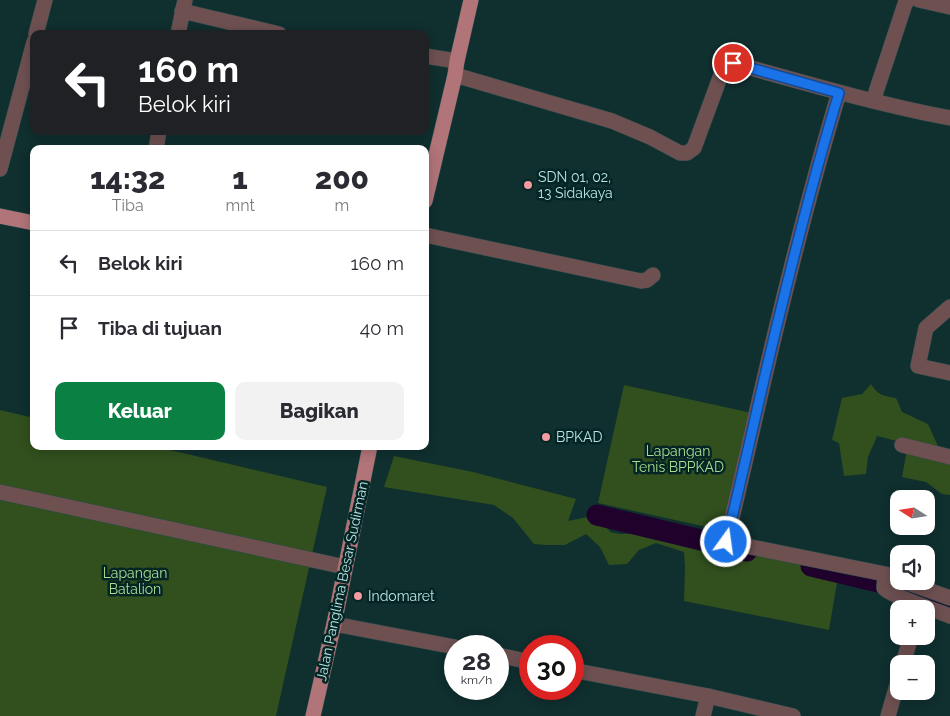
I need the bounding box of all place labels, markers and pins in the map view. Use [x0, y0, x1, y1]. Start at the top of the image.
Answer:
pin [712, 42, 754, 84]
place label: SDN 01, 02, 13 Sidakaya [538, 169, 613, 201]
marker: SDN 01, 02, 13 Sidakaya [522, 179, 534, 191]
place label: BPKAD [556, 429, 603, 445]
marker: BPKAD [540, 431, 552, 443]
place label: Indomaret [368, 588, 435, 604]
marker: Indomaret [352, 590, 364, 602]

